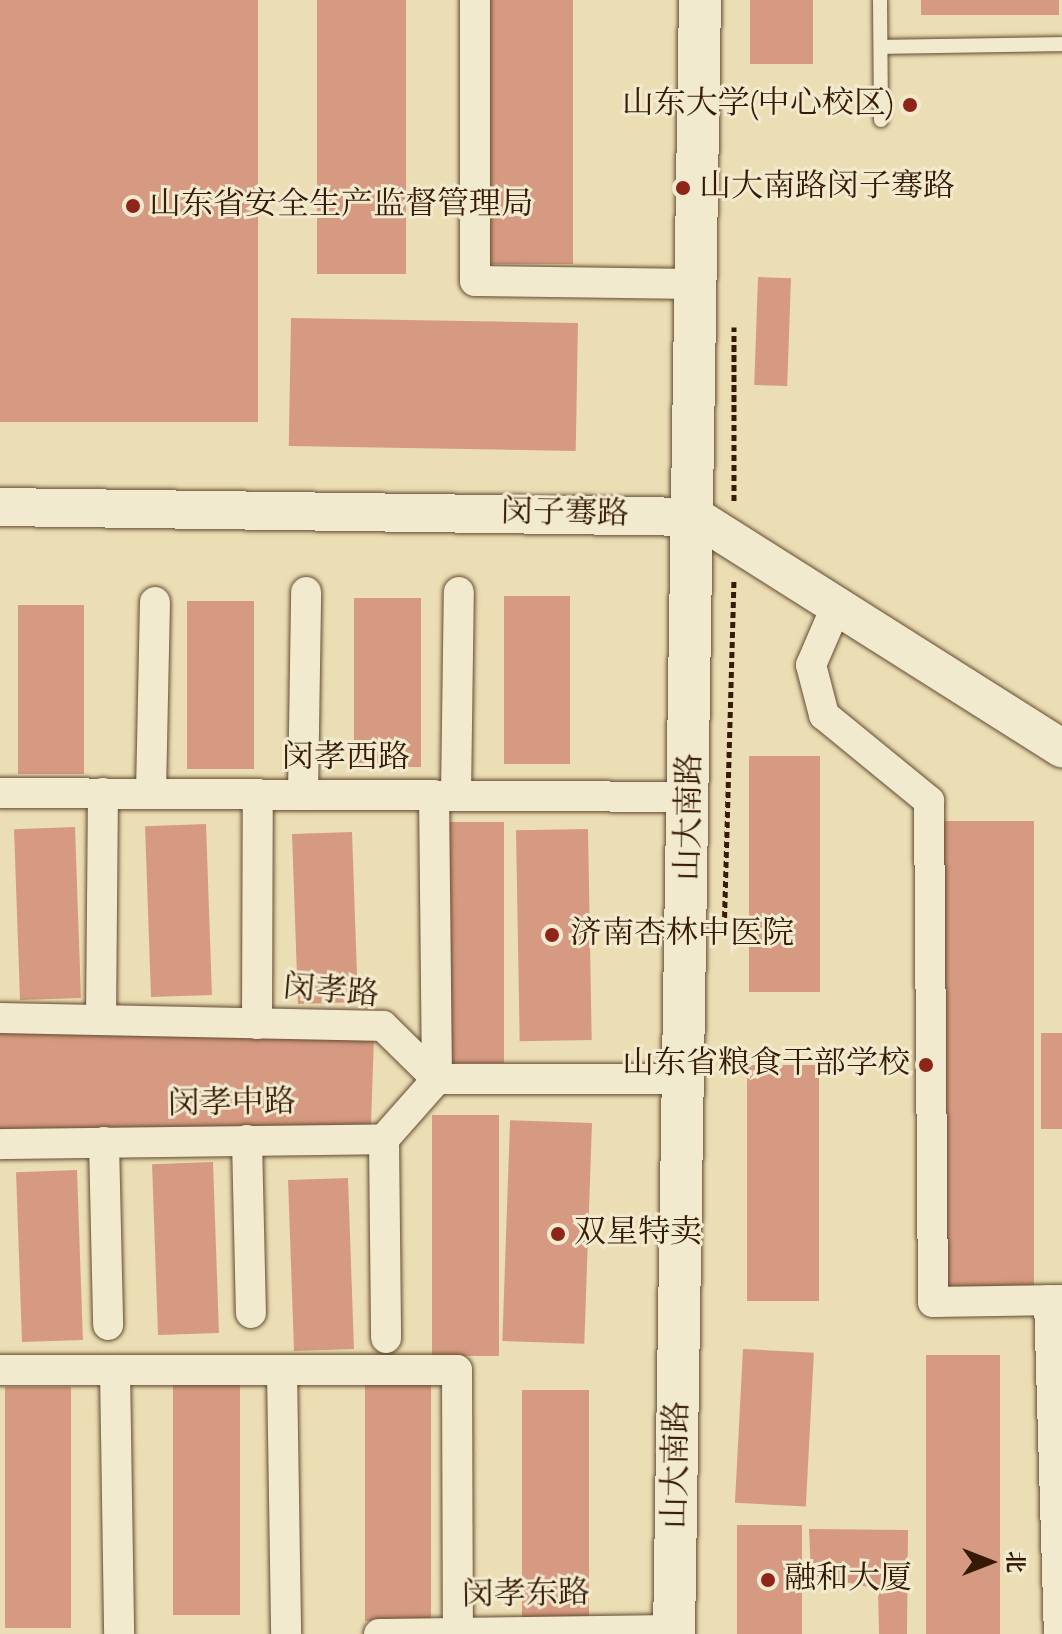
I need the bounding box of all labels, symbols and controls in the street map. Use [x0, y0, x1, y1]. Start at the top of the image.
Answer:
place label: 山东大学(中心校区) [622, 86, 894, 124]
marker: 山东大学(中心校区) [901, 96, 919, 114]
place label: 山大南路闵子骞路 [699, 169, 955, 207]
marker: 山大南路闵子骞路 [674, 179, 692, 197]
place label: 山东省安全生产监督管理局 [149, 187, 533, 225]
marker: 山东省安全生产监督管理局 [124, 197, 142, 215]
street label: 闵子骞路 [501, 495, 629, 535]
street label: 闵孝西路 [282, 740, 410, 778]
street label: 山大南路 [671, 753, 711, 881]
place label: 济南杏林中医院 [570, 916, 794, 954]
marker: 济南杏林中医院 [541, 924, 563, 946]
street label: 闵孝路 [282, 970, 380, 1016]
place label: 山东省粮食干部学校 [622, 1046, 910, 1084]
marker: 山东省粮食干部学校 [917, 1056, 935, 1074]
street label: 闵孝中路 [168, 1085, 296, 1125]
place label: 双星特卖 [574, 1215, 702, 1253]
marker: 双星特卖 [549, 1225, 567, 1243]
street label: 山大南路 [658, 1401, 698, 1529]
north arrow [950, 1522, 1030, 1602]
text: 北 [1000, 1551, 1028, 1573]
place label: 融和大厦 [784, 1561, 912, 1599]
marker: 融和大厦 [759, 1571, 777, 1589]
street label: 闵孝东路 [462, 1576, 590, 1616]

